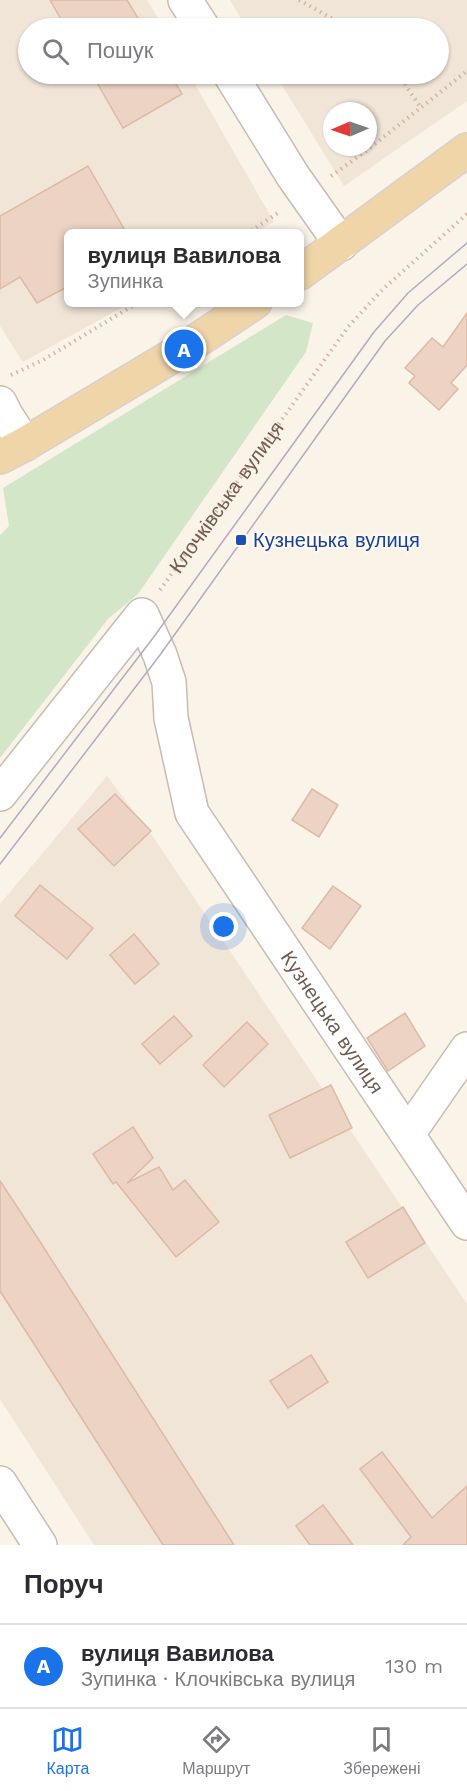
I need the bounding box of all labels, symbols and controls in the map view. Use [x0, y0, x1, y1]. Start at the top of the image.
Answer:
search box [18, 18, 449, 84]
icon: search [39, 35, 72, 68]
text: Пошук [87, 38, 153, 63]
north arrow [323, 102, 377, 156]
popup [64, 229, 304, 307]
text: вулиця Вавилова [88, 243, 280, 268]
text: Зупинка [88, 269, 163, 293]
pin: A [164, 326, 204, 372]
street label: Клочківська вулиця [164, 417, 289, 578]
place label: Кузнецька вулиця [253, 528, 420, 552]
marker: Кузнецька вулиця [234, 533, 248, 547]
your location [209, 912, 238, 941]
street label: Кузнецька вулиця [276, 946, 389, 1098]
text: Поруч [24, 1569, 104, 1599]
text: вулиця Вавилова [81, 1641, 274, 1666]
text: A [37, 1654, 50, 1678]
text: 130 m [385, 1654, 443, 1678]
text: Зупинка · Клочківська вулиця [81, 1667, 355, 1691]
tab: Карта [46, 1723, 89, 1778]
tab: Маршрут [182, 1723, 250, 1778]
tab: Збережені [343, 1723, 421, 1778]

